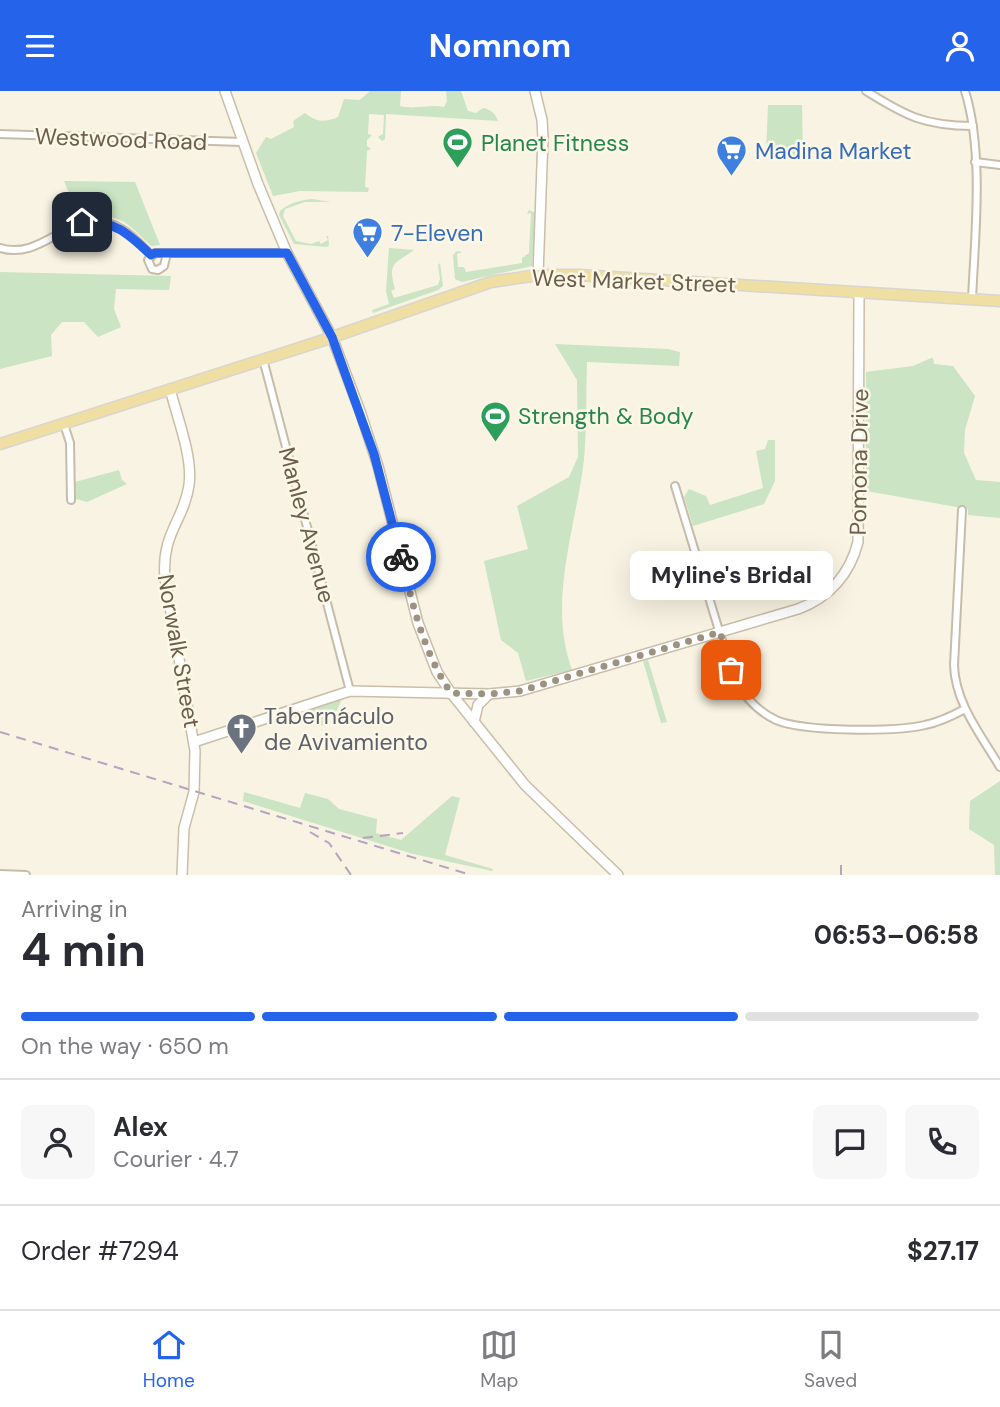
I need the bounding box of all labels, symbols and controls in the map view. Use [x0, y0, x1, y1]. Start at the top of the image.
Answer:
text: Nomnom [429, 25, 571, 67]
icon: menu [21, 27, 59, 65]
icon: person [941, 27, 979, 65]
street label: Westwood Road [34, 121, 208, 157]
sports icon: Planet Fitness [441, 126, 475, 170]
place label: Planet Fitness [481, 128, 629, 158]
supermarket icon: Madina Market [715, 134, 749, 178]
place label: Madina Market [755, 136, 911, 166]
pin [52, 192, 112, 252]
icon: home [63, 203, 101, 241]
supermarket icon: 7-Eleven [351, 216, 385, 260]
place label: 7-Eleven [391, 218, 483, 248]
street label: West Market Street [531, 262, 737, 300]
street label: Pomona Drive [843, 388, 875, 536]
sports icon: Strength & Body [478, 399, 512, 443]
place label: Strength & Body [518, 401, 694, 431]
street label: Manley Avenue [272, 444, 342, 606]
courier [366, 522, 436, 592]
icon: bike [382, 538, 420, 576]
callout: Myline's Bridal [630, 551, 832, 600]
text: Myline's Bridal [651, 560, 812, 590]
street label: Norwalk Street [151, 572, 207, 730]
pin [701, 640, 761, 700]
icon: bag [712, 651, 750, 689]
place label: Tabernáculo de Avivamiento [264, 701, 428, 757]
church icon: Tabernáculo de Avivamiento [224, 712, 258, 756]
text: Arriving in [21, 894, 127, 924]
text: 06:53–06:58 [814, 918, 979, 952]
text: 4 min [21, 920, 146, 980]
text: On the way · 650 m [21, 1031, 229, 1061]
button: person [21, 1105, 95, 1179]
button: chat [813, 1105, 887, 1179]
button: phone [905, 1105, 979, 1179]
text: Alex [113, 1110, 168, 1144]
text: Courier · 4.7 [113, 1144, 239, 1174]
text: Order #7294 [21, 1234, 179, 1268]
text: $27.17 [907, 1234, 979, 1268]
tab: Home [143, 1326, 195, 1393]
tab: Map [480, 1326, 518, 1393]
tab: Saved [804, 1326, 857, 1393]

